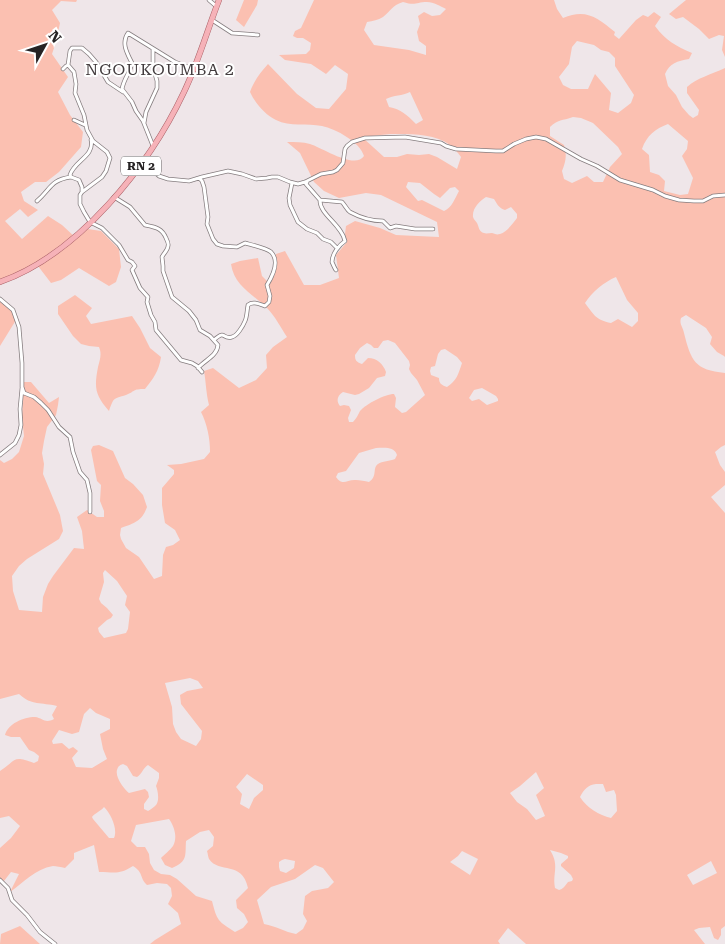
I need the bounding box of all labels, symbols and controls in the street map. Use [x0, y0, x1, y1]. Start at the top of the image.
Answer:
north arrow [20, 20, 70, 70]
text: N [45, 27, 65, 46]
district label: NGOUKOUMBA 2 [85, 60, 235, 79]
road number: RN 2 [121, 157, 161, 176]

